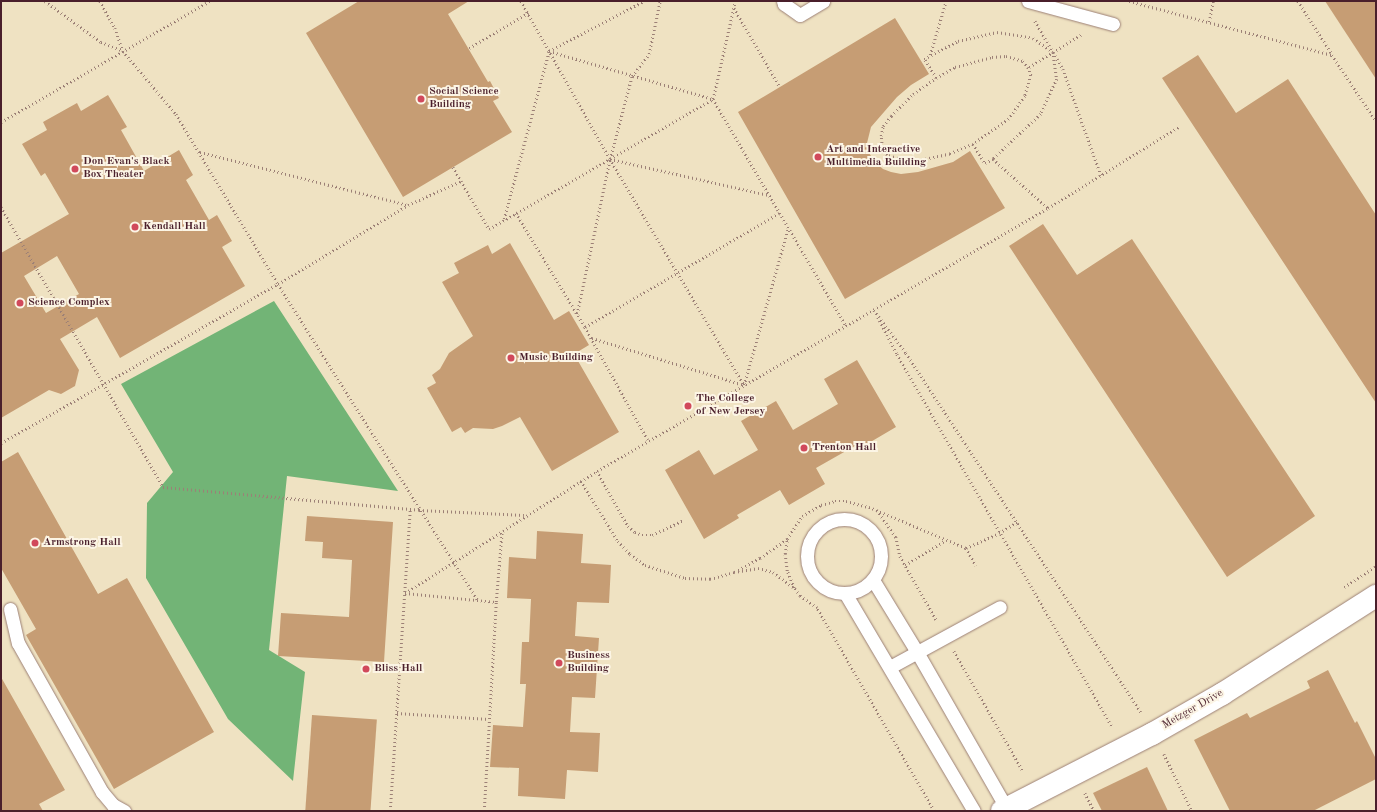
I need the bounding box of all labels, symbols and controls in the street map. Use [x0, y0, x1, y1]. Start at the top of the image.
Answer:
place label: Social Science Building [429, 86, 499, 112]
marker: Social Science Building [416, 94, 426, 104]
place label: Art and Interactive Multimedia Building [826, 144, 926, 170]
marker: Art and Interactive Multimedia Building [813, 152, 823, 162]
place label: Don Evan's Black Box Theater [83, 156, 170, 182]
marker: Don Evan's Black Box Theater [70, 164, 80, 174]
place label: Kendall Hall [143, 220, 206, 234]
marker: Kendall Hall [130, 222, 140, 232]
place label: Science Complex [28, 296, 110, 310]
marker: Science Complex [15, 298, 25, 308]
place label: Music Building [519, 351, 593, 365]
marker: Music Building [506, 353, 516, 363]
place label: The College of New Jersey [696, 393, 765, 419]
marker: The College of New Jersey [683, 401, 693, 411]
place label: Trenton Hall [812, 441, 876, 455]
marker: Trenton Hall [799, 443, 809, 453]
place label: Armstrong Hall [43, 536, 121, 550]
marker: Armstrong Hall [30, 538, 40, 548]
place label: Business Building [567, 650, 610, 676]
marker: Business Building [554, 658, 564, 668]
place label: Bliss Hall [374, 662, 422, 676]
marker: Bliss Hall [361, 664, 371, 674]
street label: Metzger Drive [1160, 687, 1226, 733]

